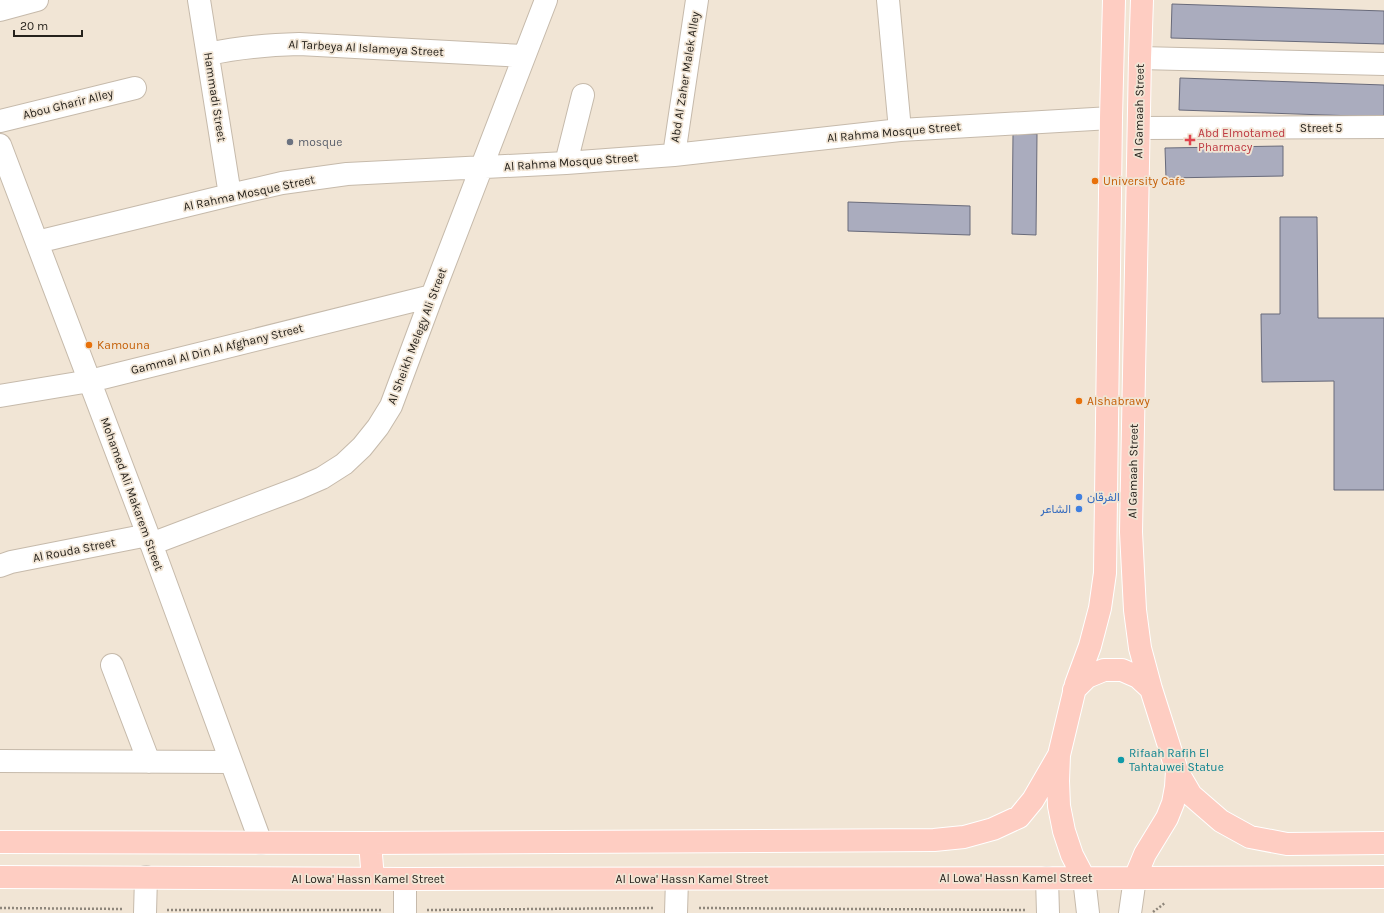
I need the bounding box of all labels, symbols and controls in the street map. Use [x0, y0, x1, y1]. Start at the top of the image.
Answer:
street label: Abd Al Zaher Malek Alley [668, 10, 702, 144]
scale bar [14, 12, 82, 38]
text: 20 m [20, 19, 48, 33]
street label: Al Tarbeya Al Islameya Street [288, 37, 444, 59]
street label: Hammadi Street [201, 51, 229, 143]
street label: Al Gamaah Street [1131, 63, 1147, 159]
street label: Abou Gharir Alley [21, 86, 115, 122]
street label: Al Rahma Mosque Street [827, 119, 962, 145]
street label: Street 5 [1300, 121, 1343, 135]
place label: Abd Elmotamed Pharmacy [1198, 126, 1285, 154]
place label: mosque [298, 135, 343, 149]
marker: Abd Elmotamed Pharmacy [1185, 135, 1195, 145]
marker: mosque [285, 137, 295, 147]
street label: Al Rahma Mosque Street [504, 150, 639, 174]
street label: Al Rahma Mosque Street [182, 172, 317, 214]
place label: University Cafe [1103, 174, 1185, 188]
marker: University Cafe [1090, 176, 1100, 186]
street label: Al Sheikh Melegy Ali Street [384, 265, 450, 406]
street label: Gammal Al Din Al Afghany Street [129, 321, 305, 377]
place label: Kamouna [97, 338, 150, 352]
marker: Kamouna [84, 340, 94, 350]
place label: Alshabrawy [1087, 394, 1150, 408]
marker: Alshabrawy [1074, 396, 1084, 406]
street label: Mohamed Ali Makarem Street [98, 415, 166, 573]
street label: Al Gamaah Street [1125, 423, 1141, 519]
place label: الفرقان [1087, 490, 1120, 505]
marker: الفرقان [1074, 492, 1084, 502]
place label: الشاعر [1040, 502, 1071, 517]
marker: الشاعر [1074, 504, 1084, 514]
street label: Al Rouda Street [32, 535, 117, 565]
place label: Rifaah Rafih El Tahtauwei Statue [1129, 746, 1224, 774]
marker: Rifaah Rafih El Tahtauwei Statue [1116, 755, 1126, 765]
street label: Al Lowa' Hassn Kamel Street [940, 871, 1093, 885]
street label: Al Lowa' Hassn Kamel Street [292, 872, 445, 886]
street label: Al Lowa' Hassn Kamel Street [616, 872, 769, 886]

